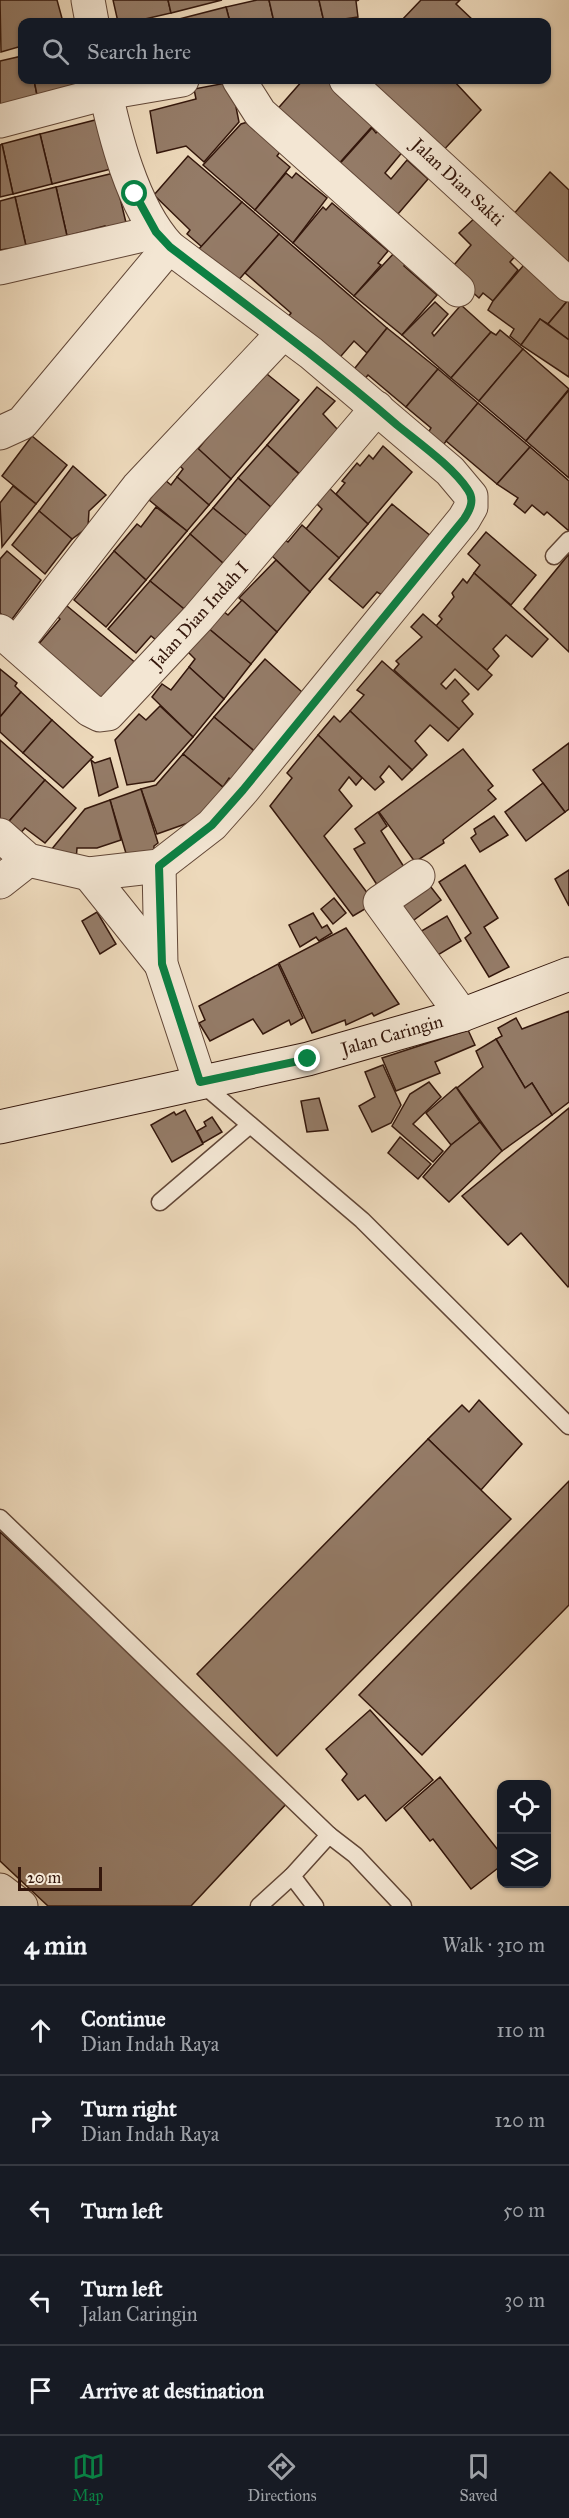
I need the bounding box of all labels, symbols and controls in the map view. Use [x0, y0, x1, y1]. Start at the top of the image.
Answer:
search box [18, 18, 551, 84]
icon: search [39, 35, 72, 68]
text: Search here [87, 38, 191, 65]
street label: Jalan Dian Sakti [405, 132, 509, 231]
route start [121, 180, 147, 206]
street label: Jalan Dian Indah I [144, 557, 254, 675]
street label: Jalan Caringin [337, 1010, 446, 1062]
route end [294, 1045, 320, 1071]
map controls [497, 1780, 551, 1888]
button: locate [497, 1780, 551, 1834]
button: layers [497, 1834, 551, 1888]
scale bar [18, 1864, 102, 1892]
text: 20 m [27, 1868, 61, 1887]
text: 4 min [24, 1929, 87, 1961]
text: Walk · 310 m [442, 1933, 545, 1957]
text: Continue [81, 2005, 166, 2032]
icon: ahead [24, 2014, 57, 2047]
text: 110 m [497, 2018, 545, 2042]
text: Dian Indah Raya [81, 2032, 219, 2056]
text: Turn right [81, 2095, 177, 2122]
icon: right [24, 2104, 57, 2137]
text: 120 m [494, 2108, 545, 2132]
text: Dian Indah Raya [81, 2122, 219, 2146]
icon: left [24, 2194, 57, 2227]
text: Turn left [81, 2197, 163, 2224]
text: 50 m [503, 2198, 545, 2222]
text: Turn left [81, 2275, 163, 2302]
icon: left [24, 2284, 57, 2317]
text: 30 m [504, 2288, 545, 2312]
text: Jalan Caringin [81, 2302, 198, 2326]
icon: arrive [24, 2374, 57, 2407]
text: Arrive at destination [81, 2377, 264, 2404]
tab: Map [72, 2450, 105, 2505]
tab: Directions [248, 2450, 316, 2505]
tab: Saved [459, 2450, 497, 2505]

